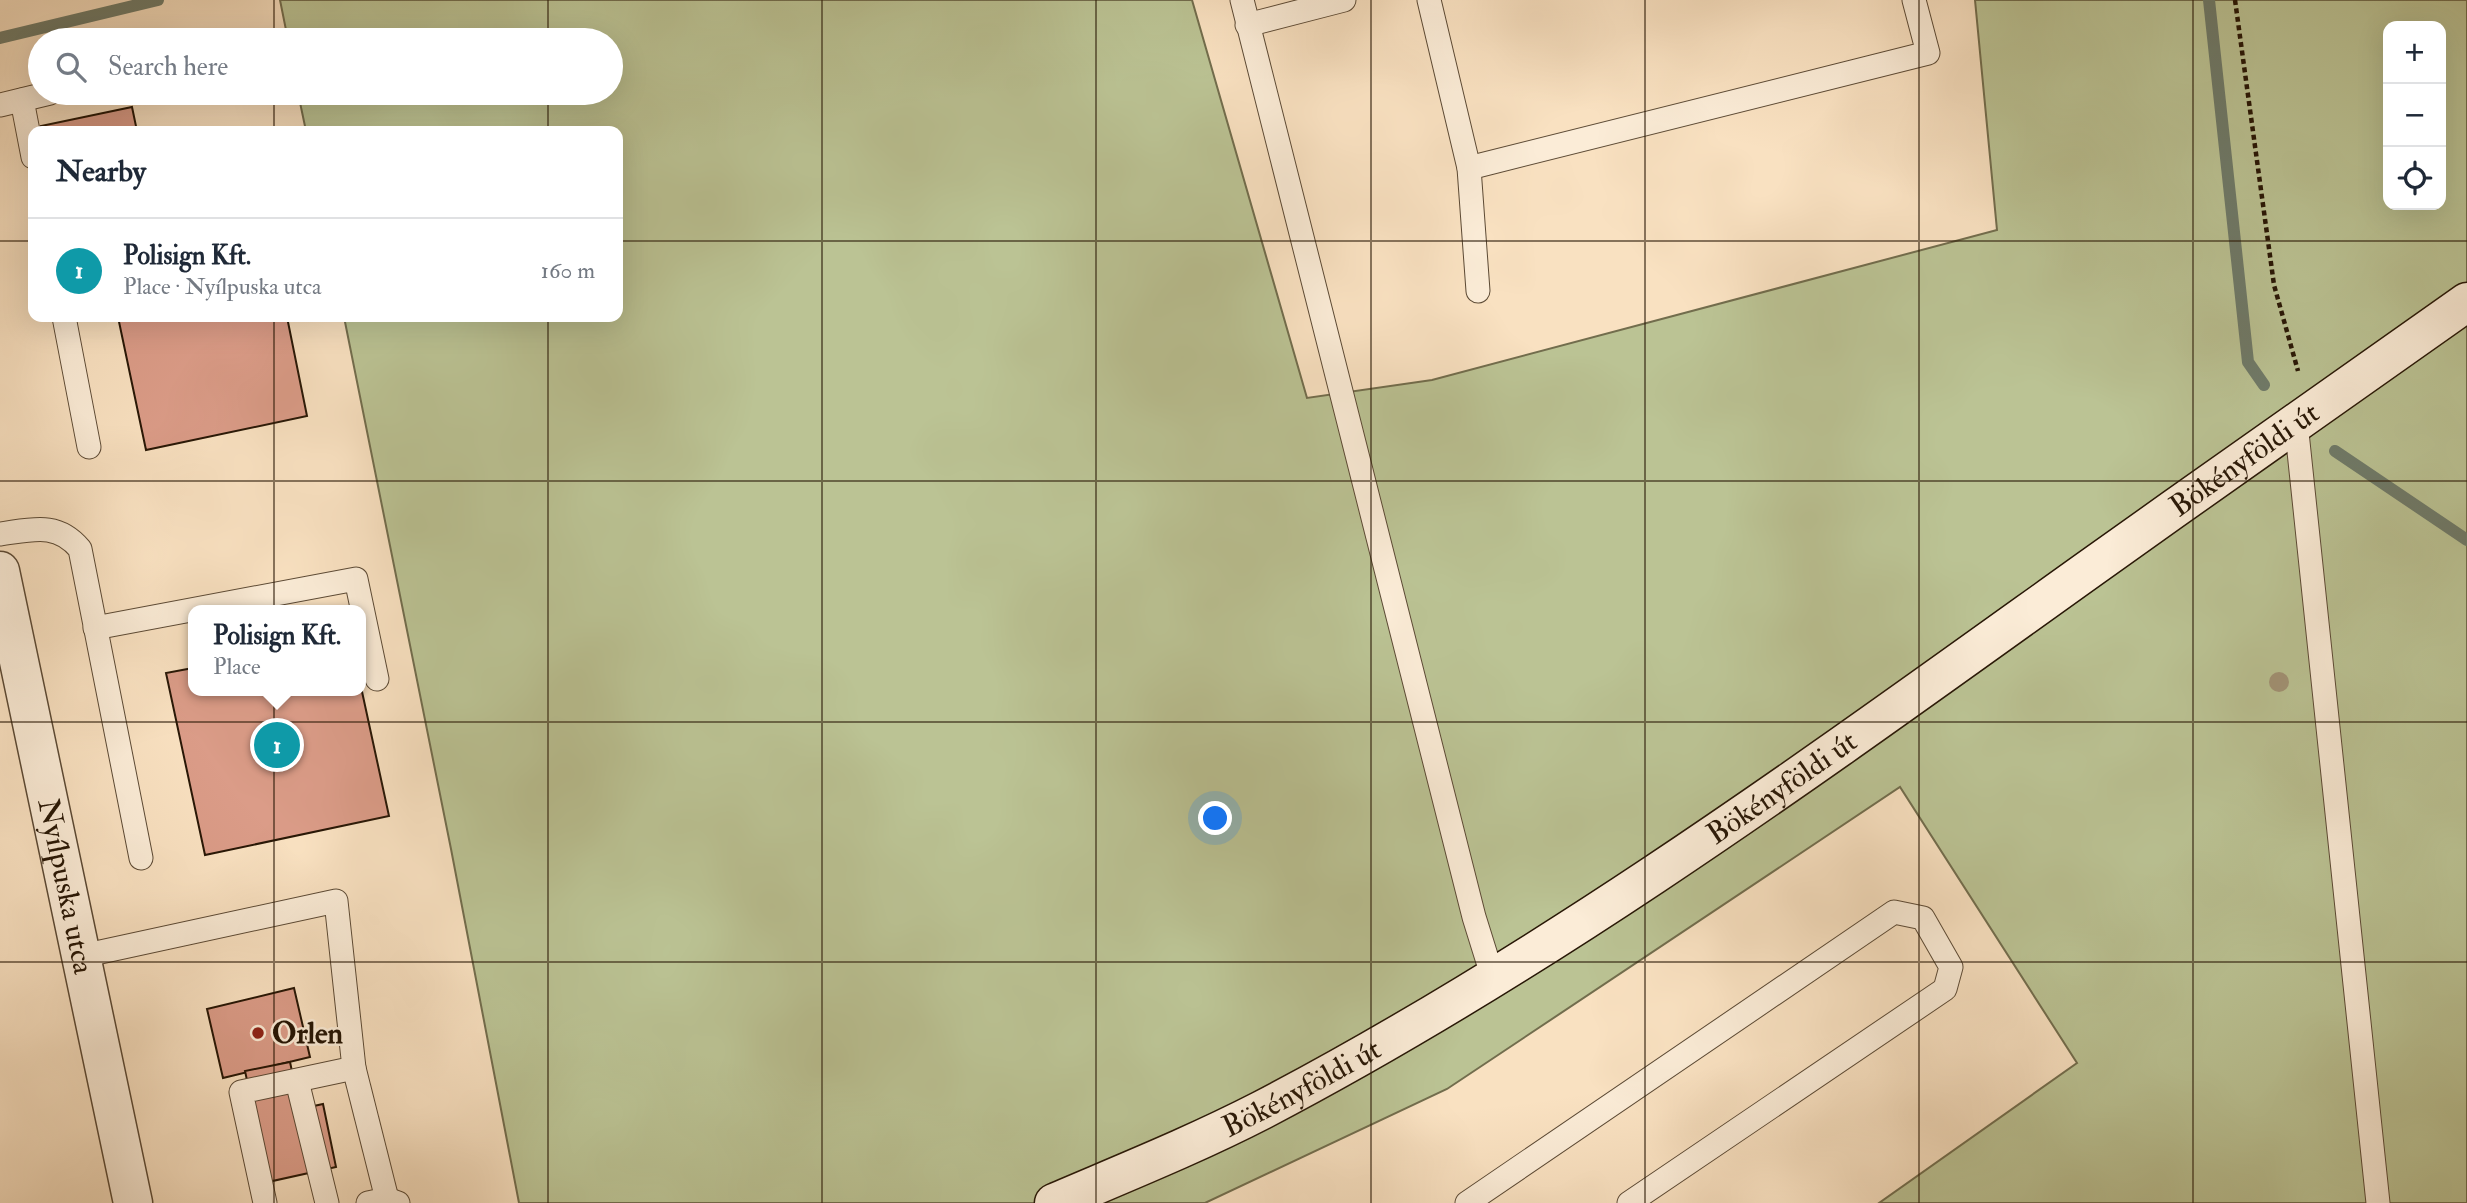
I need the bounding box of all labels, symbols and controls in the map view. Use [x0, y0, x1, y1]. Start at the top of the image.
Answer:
map controls [2383, 21, 2446, 210]
button: + [2383, 21, 2446, 84]
search box [28, 28, 623, 105]
icon: search [52, 48, 90, 86]
text: Search here [108, 51, 228, 83]
button: − [2383, 84, 2446, 147]
button: locate [2383, 147, 2446, 210]
text: Nearby [56, 153, 146, 190]
text: Polisign Kft. [123, 240, 251, 272]
text: 1 [75, 256, 83, 285]
text: 160 m [541, 256, 595, 285]
text: Place · Nyílpuska utca [123, 272, 321, 301]
street label: Bökényföldi út [2162, 394, 2327, 525]
popup [188, 605, 366, 696]
text: Polisign Kft. [213, 620, 341, 652]
text: Place [213, 652, 261, 681]
pin: 1 [254, 719, 300, 771]
street label: Bökényföldi út [1700, 723, 1864, 853]
street label: Nyílpuska utca [29, 795, 102, 978]
your location [1198, 801, 1232, 835]
place label: Orlen [272, 1015, 344, 1052]
marker: Orlen [250, 1025, 266, 1041]
street label: Bökényföldi út [1216, 1031, 1388, 1146]

